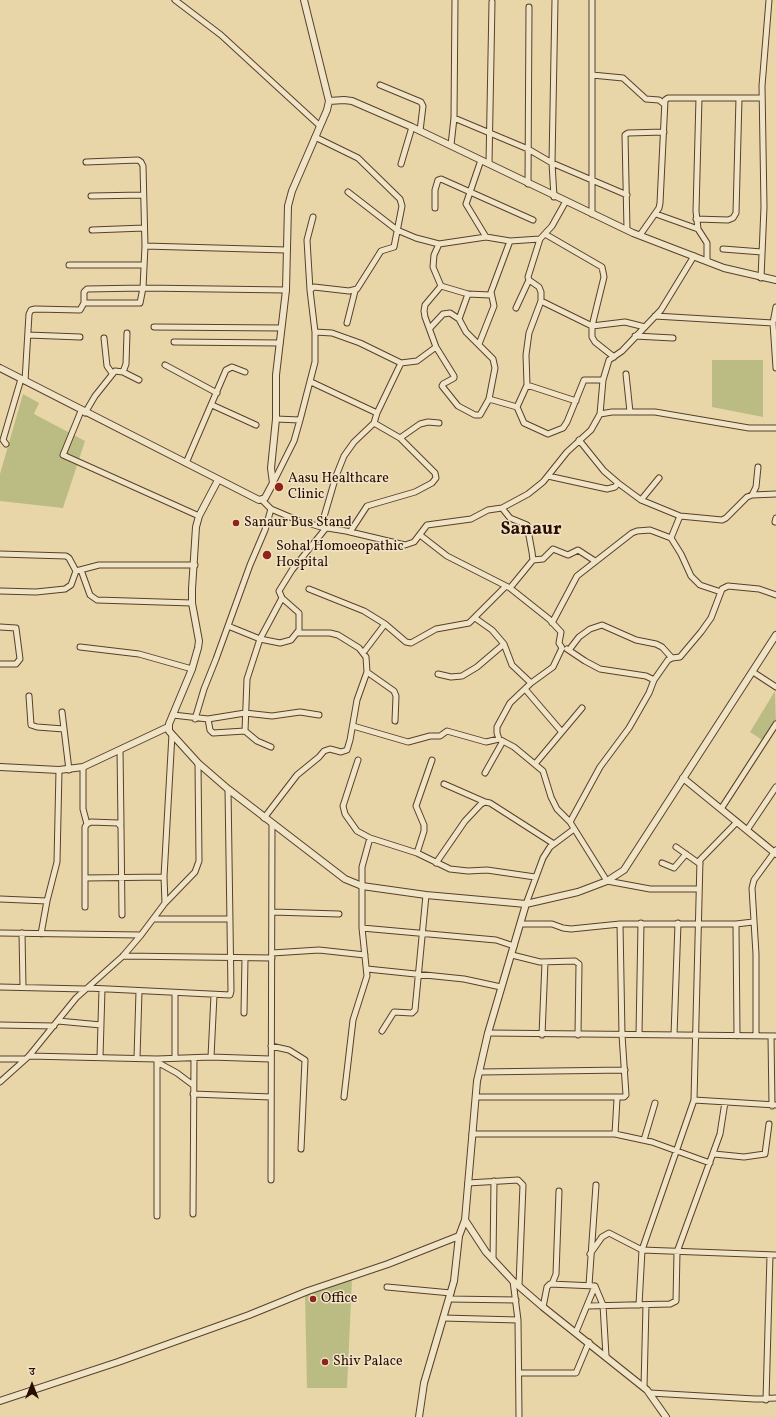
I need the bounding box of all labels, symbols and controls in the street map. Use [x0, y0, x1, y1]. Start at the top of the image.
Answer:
place label: Aasu Healthcare Clinic [288, 471, 389, 504]
marker: Aasu Healthcare Clinic [273, 481, 285, 493]
place label: Sanaur Bus Stand [244, 515, 352, 531]
marker: Sanaur Bus Stand [231, 518, 241, 528]
district label: Sanaur [501, 520, 561, 542]
place label: Sohal Homoeopathic Hospital [276, 539, 404, 572]
marker: Sohal Homoeopathic Hospital [261, 549, 273, 561]
place label: Office [321, 1291, 357, 1307]
marker: Office [308, 1294, 318, 1304]
place label: Shiv Palace [333, 1354, 403, 1370]
marker: Shiv Palace [320, 1357, 330, 1367]
north arrow [12, 1365, 52, 1405]
text: उ [29, 1365, 35, 1380]

